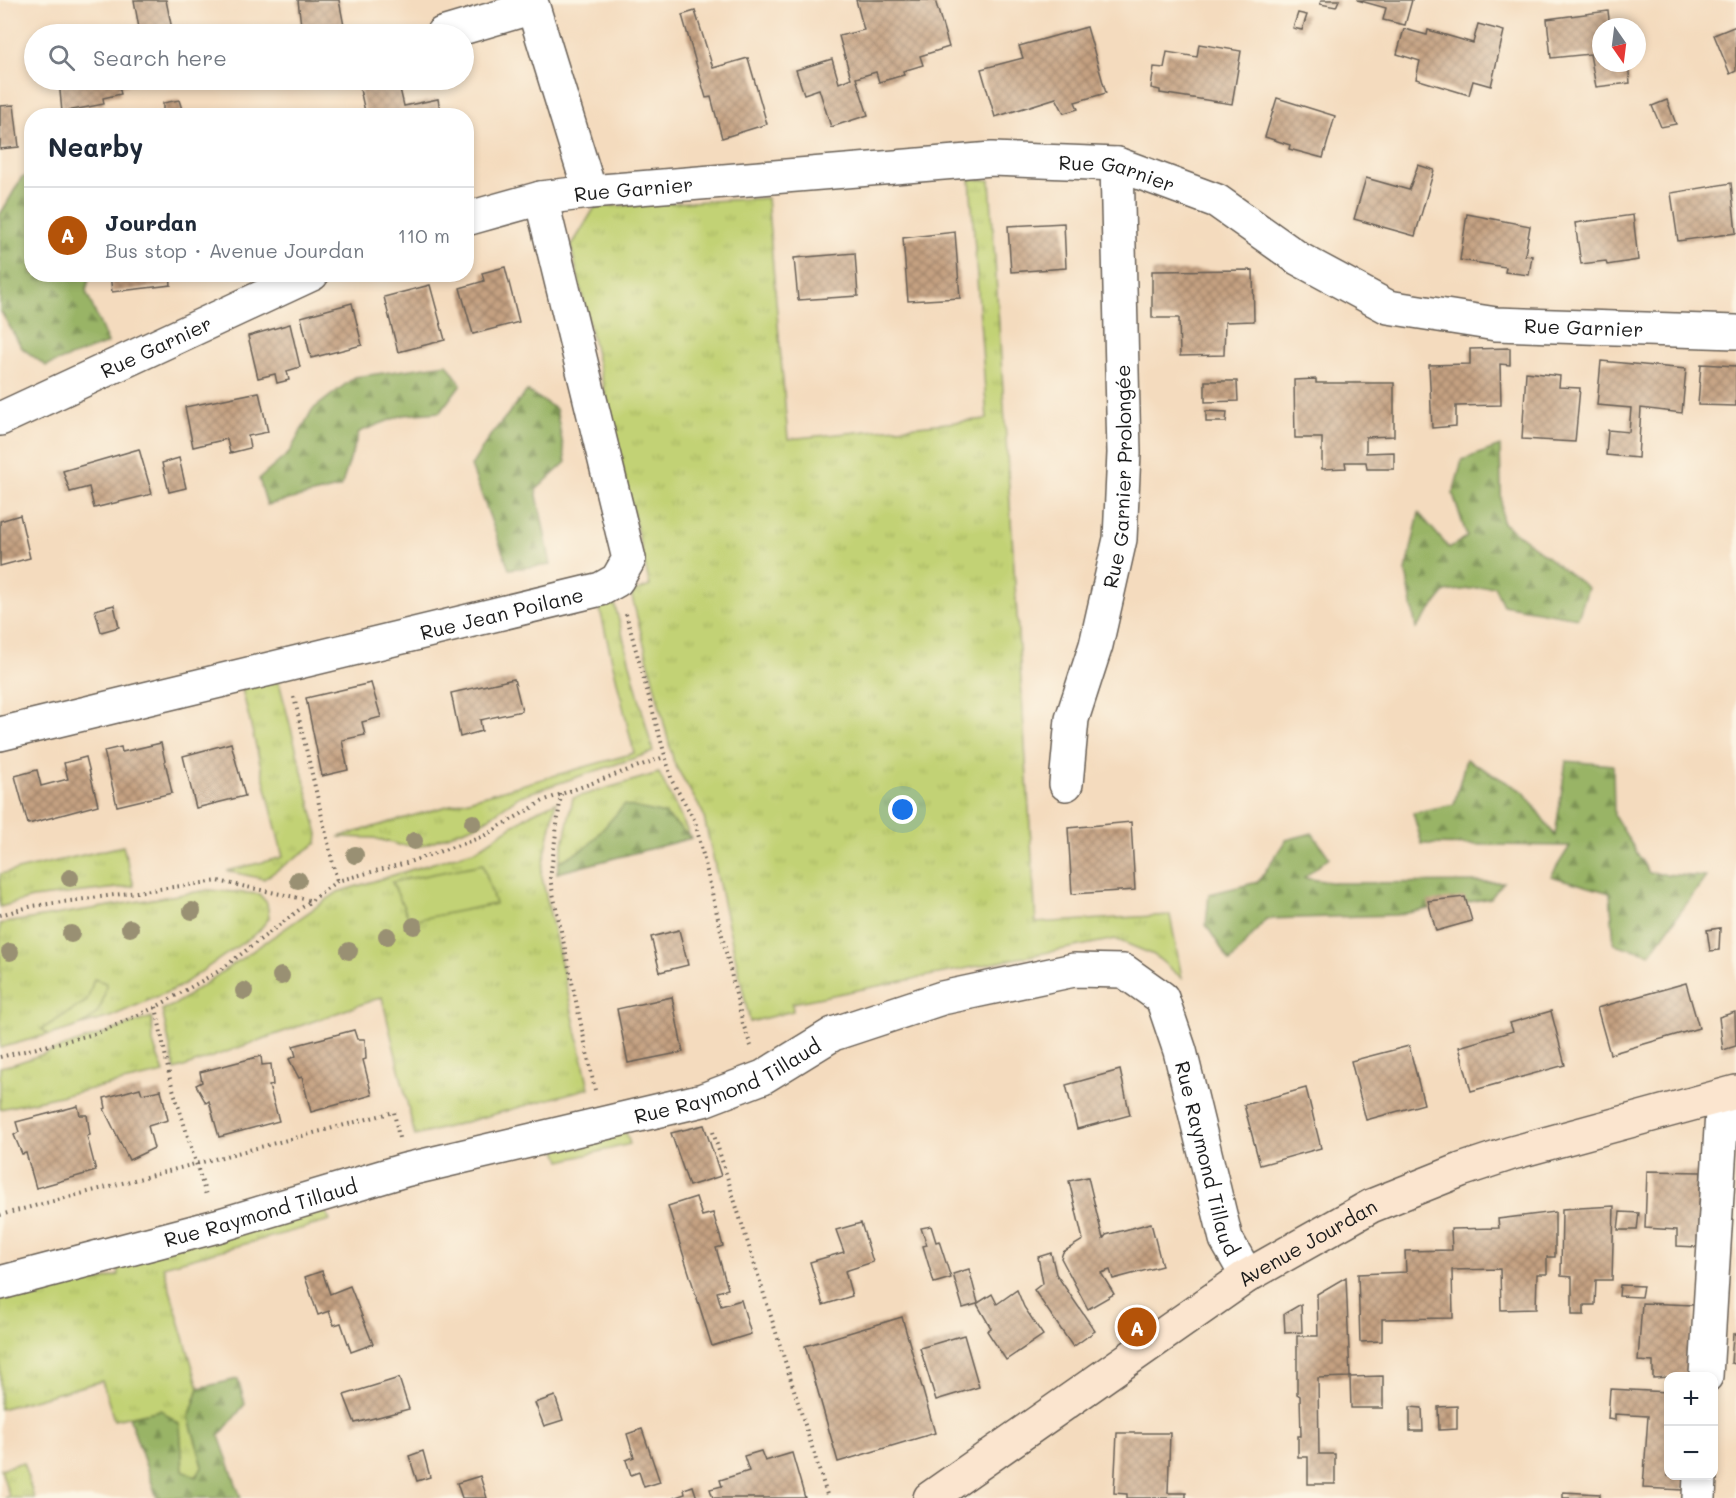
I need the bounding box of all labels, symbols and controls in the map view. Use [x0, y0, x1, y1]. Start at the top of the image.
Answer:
north arrow [1592, 18, 1646, 72]
search box [24, 24, 474, 90]
icon: search [45, 41, 78, 74]
text: Search here [93, 43, 227, 72]
text: Nearby [48, 130, 143, 164]
street label: Rue Garnier [1058, 149, 1179, 197]
street label: Rue Garnier [572, 171, 694, 207]
text: Jourdan [105, 208, 197, 237]
text: A [61, 222, 74, 248]
text: 110 m [397, 222, 450, 248]
text: Bus stop · Avenue Jourdan [105, 237, 364, 263]
street label: Rue Garnier [96, 310, 216, 383]
street label: Rue Garnier [1524, 312, 1644, 342]
street label: Rue Garnier Prolongée [1096, 364, 1137, 591]
street label: Rue Jean Poilane [417, 581, 586, 645]
your location [888, 795, 917, 824]
street label: Rue Raymond Tillaud [631, 1032, 825, 1129]
street label: Rue Raymond Tillaud [1170, 1058, 1246, 1260]
street label: Rue Raymond Tillaud [161, 1172, 360, 1252]
street label: Avenue Jourdan [1232, 1192, 1381, 1292]
pin: A [1118, 1304, 1156, 1350]
map controls [1664, 1372, 1718, 1480]
button: + [1664, 1372, 1718, 1426]
button: − [1664, 1426, 1718, 1480]

